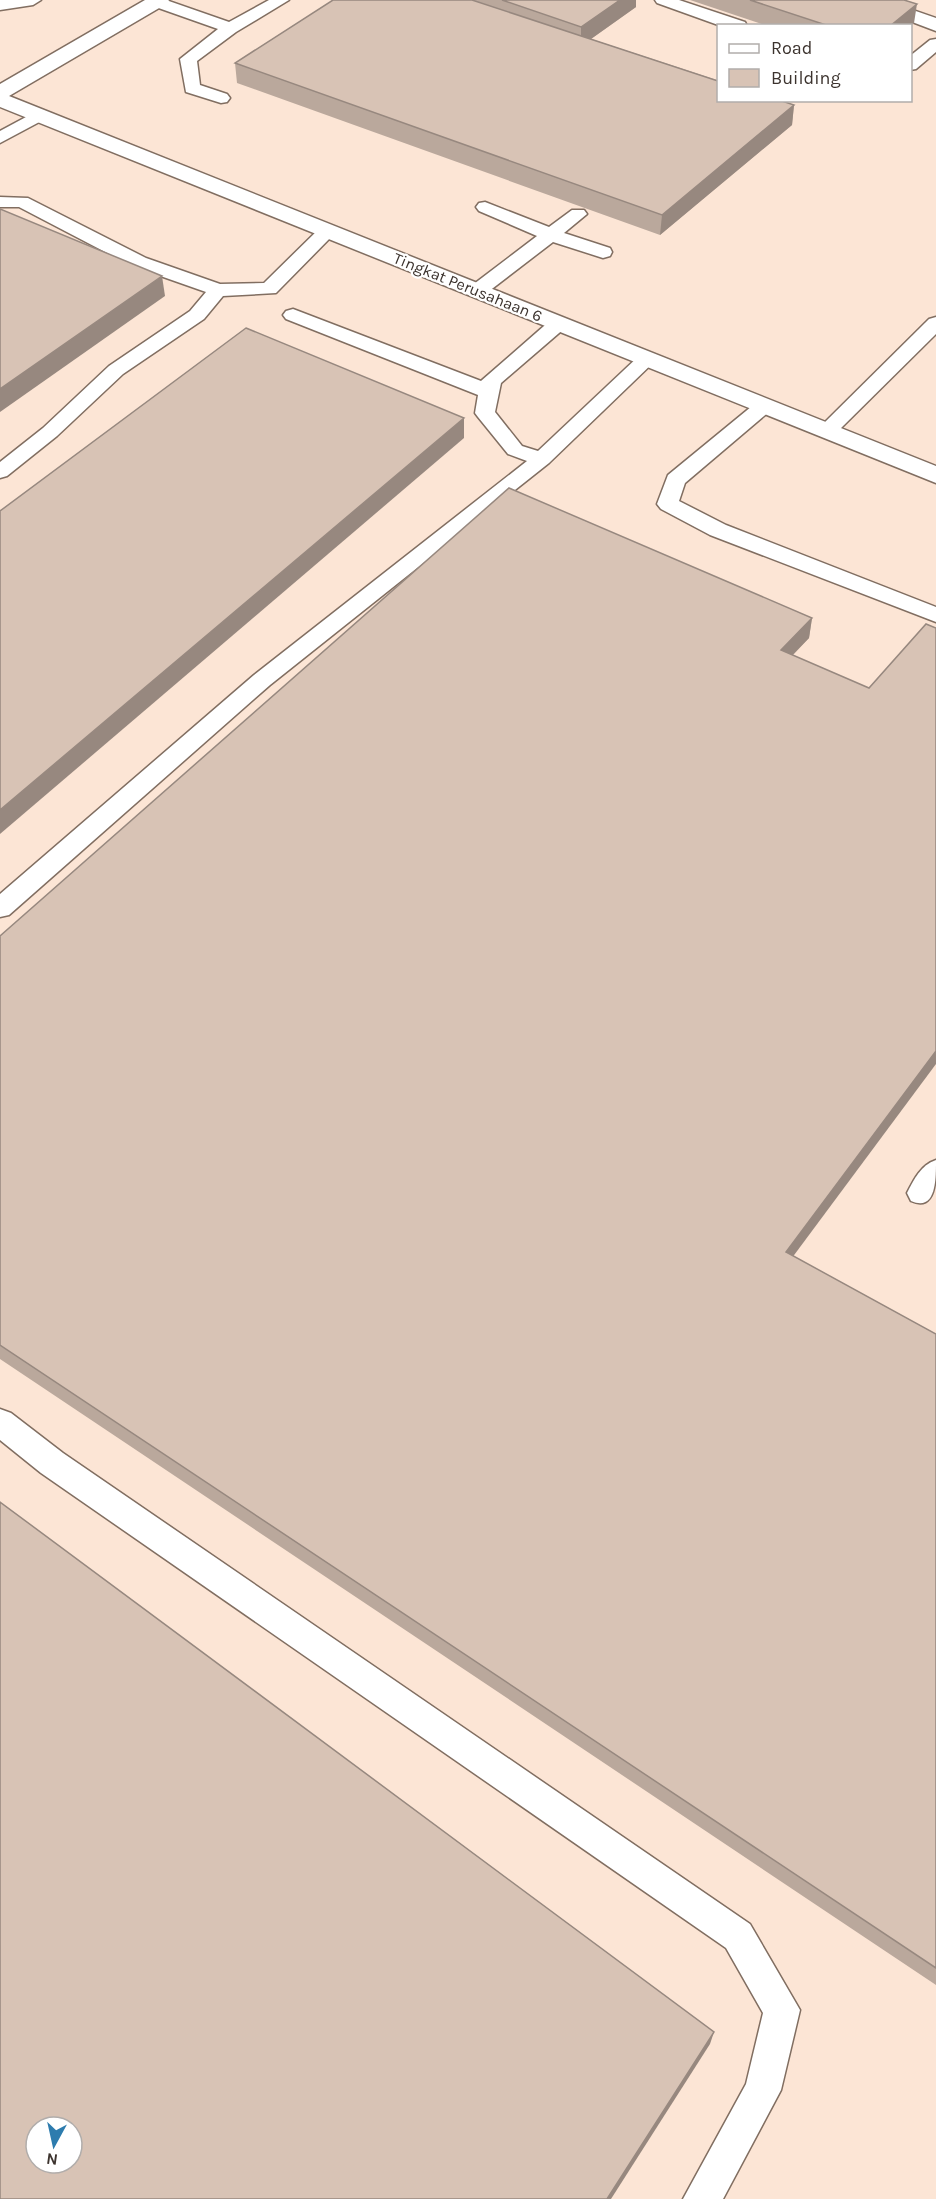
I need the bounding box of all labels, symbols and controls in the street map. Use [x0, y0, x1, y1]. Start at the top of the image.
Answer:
legend [717, 24, 912, 102]
text: Road [771, 37, 812, 59]
text: Building [771, 67, 841, 89]
street label: Tingkat Perusahaan 6 [391, 248, 545, 326]
north arrow [24, 2115, 84, 2175]
text: N [45, 2149, 59, 2170]

